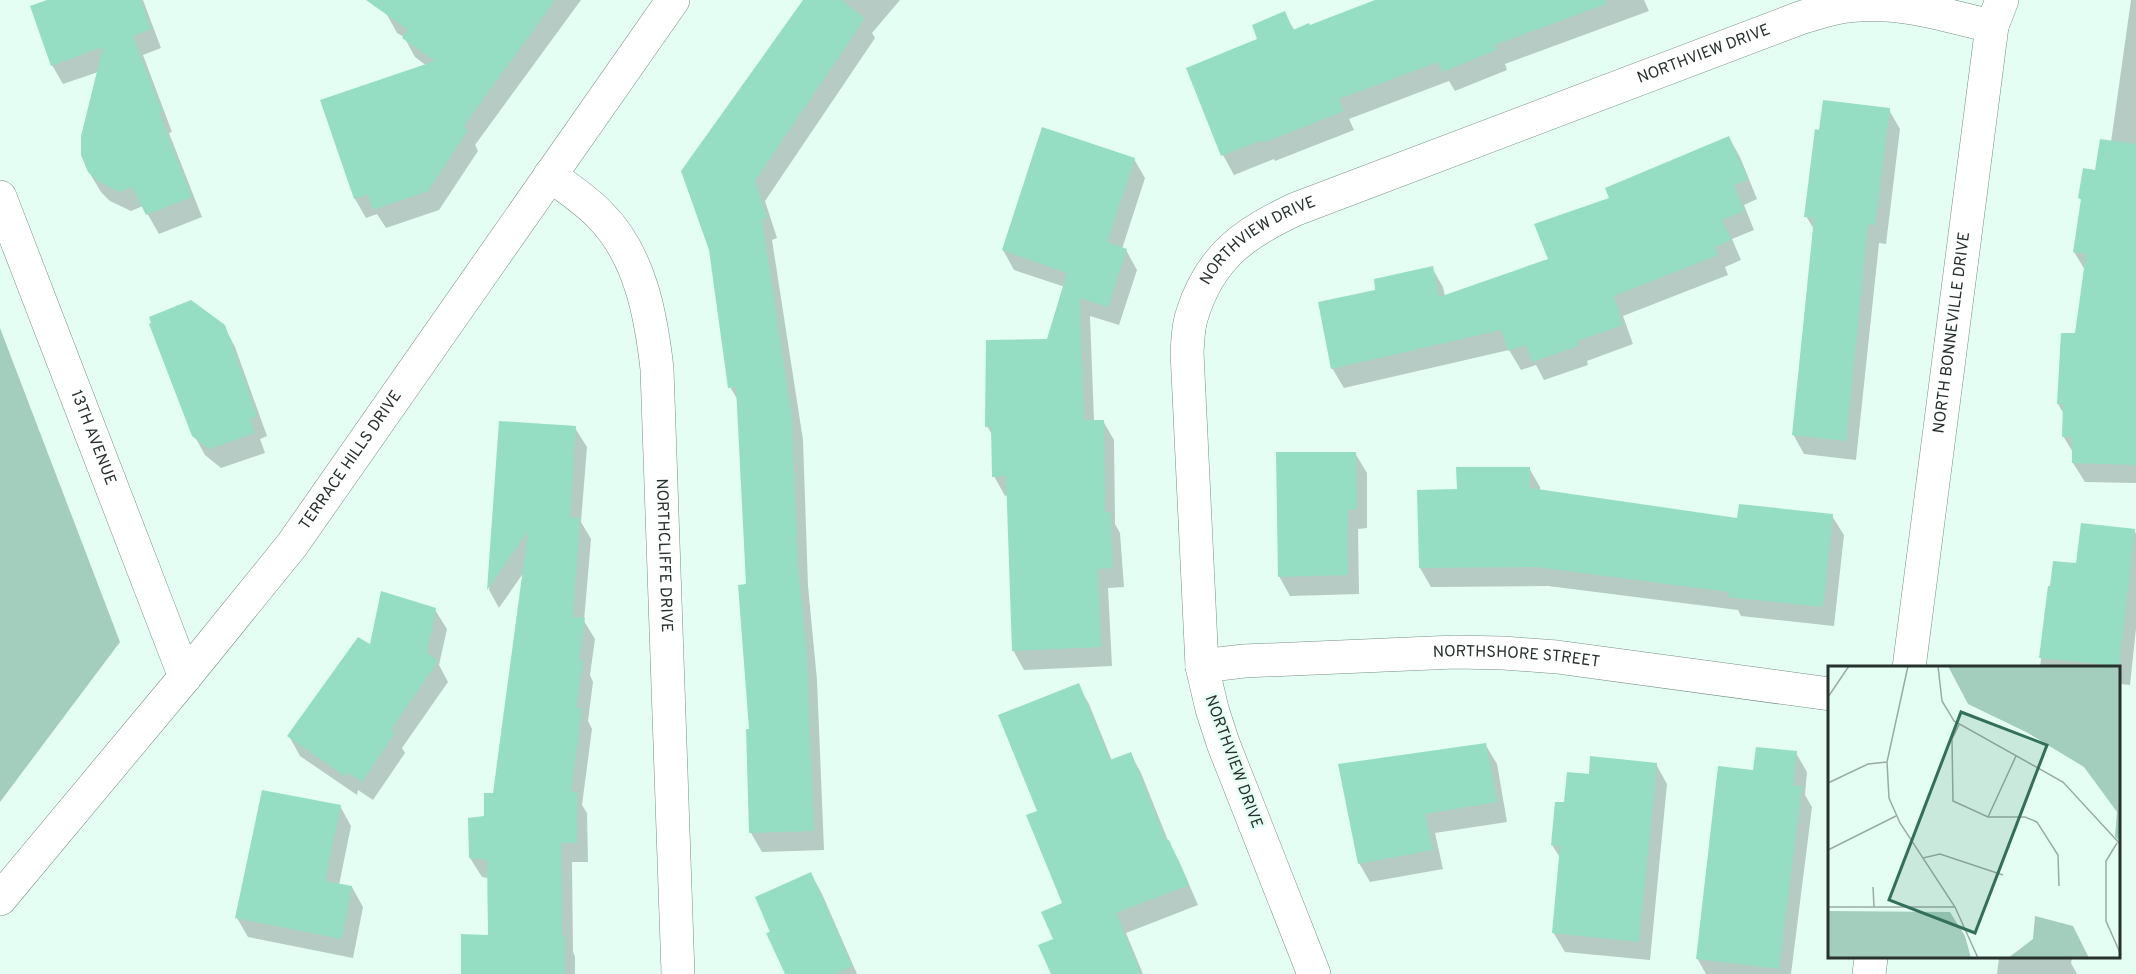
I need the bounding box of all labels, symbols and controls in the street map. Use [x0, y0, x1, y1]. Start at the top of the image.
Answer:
street label: NORTHVIEW DRIVE [1634, 20, 1773, 89]
street label: NORTHVIEW DRIVE [1196, 192, 1319, 289]
street label: NORTH BONNEVILLE DRIVE [1929, 231, 1975, 435]
street label: 13TH AVENUE [65, 387, 120, 488]
street label: TERRACE HILLS DRIVE [295, 387, 407, 534]
street label: NORTHCLIFFE DRIVE [651, 478, 676, 633]
street label: NORTHSHORE STREET [1432, 642, 1601, 673]
inset map [1828, 666, 2121, 959]
street label: NORTHVIEW DRIVE [1200, 693, 1266, 831]

